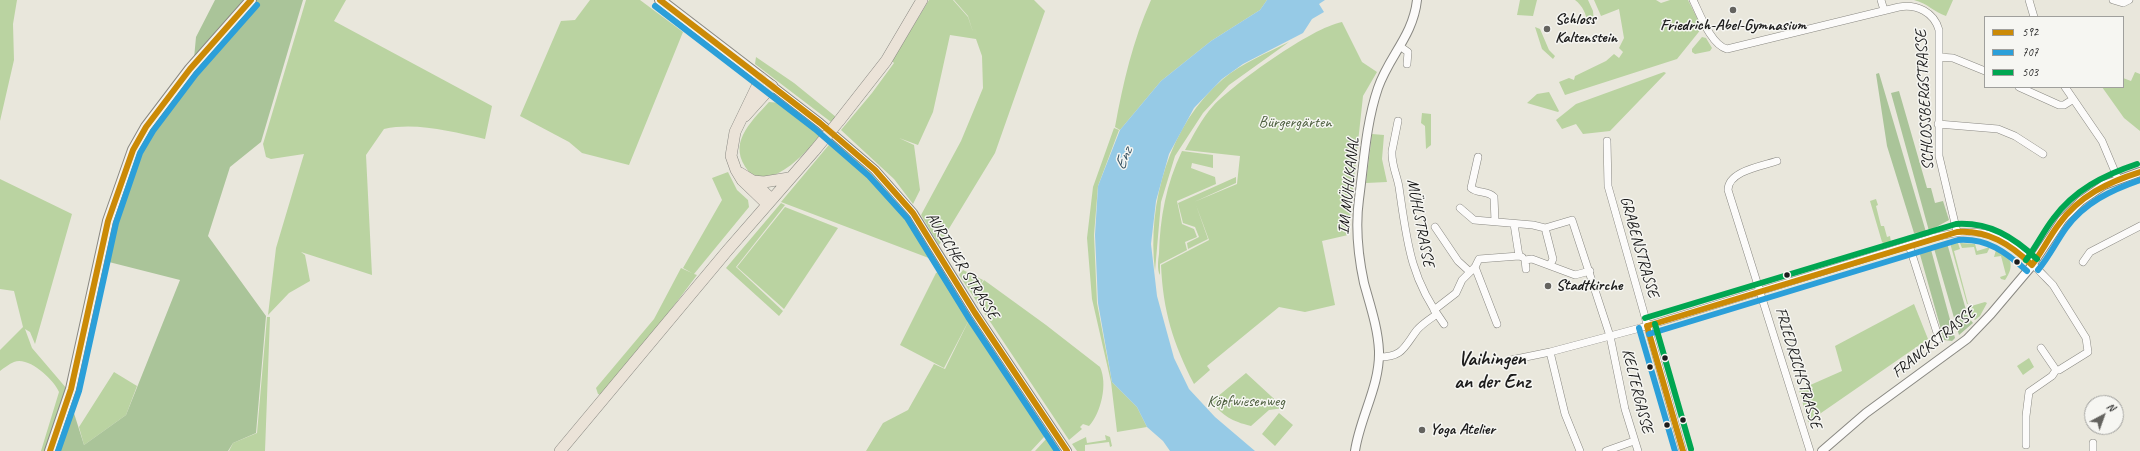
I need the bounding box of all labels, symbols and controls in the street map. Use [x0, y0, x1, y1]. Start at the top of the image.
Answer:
marker: Friedrich-Abel-Gymnasium [1728, 5, 1738, 15]
place label: Schloss Kaltenstein [1555, 10, 1617, 48]
place label: Friedrich-Abel-Gymnasium [1660, 16, 1806, 36]
legend [1984, 16, 2124, 88]
marker: Schloss Kaltenstein [1542, 24, 1552, 34]
text: 592 [2022, 24, 2038, 40]
street label: SCHLOSSBERGSTRASSE [1912, 29, 1938, 171]
text: 707 [2022, 44, 2038, 60]
text: 503 [2022, 64, 2038, 80]
park label: Bürgergärten [1259, 113, 1331, 133]
street label: IM MÜHLKANAL [1334, 137, 1364, 235]
water label: Enz [1110, 145, 1138, 173]
street label: MÜHLSTRASSE [1402, 177, 1438, 269]
street label: GRABENSTRASSE [1615, 194, 1663, 300]
street label: AURICHER STRASSE [921, 209, 1003, 323]
unlabelled marker [2012, 257, 2022, 267]
unlabelled marker [1782, 270, 1792, 280]
place label: Stadtkirche [1556, 276, 1622, 296]
marker: Stadtkirche [1543, 281, 1553, 291]
street label: FRANCKSTRASSE [1888, 303, 1980, 383]
street label: FRIEDRICHSTRASSE [1770, 305, 1826, 431]
street label: KELTERGASSE [1617, 347, 1657, 435]
district label: Vaihingen an der Enz [1454, 348, 1530, 395]
unlabelled marker [1660, 353, 1670, 363]
unlabelled marker [1645, 362, 1655, 372]
park label: Köpfwiesenweg [1207, 392, 1285, 412]
north arrow [2084, 395, 2124, 435]
text: N [2104, 399, 2118, 414]
unlabelled marker [1678, 415, 1688, 425]
place label: Yoga Atelier [1430, 420, 1495, 440]
unlabelled marker [1662, 420, 1672, 430]
marker: Yoga Atelier [1417, 425, 1427, 435]

